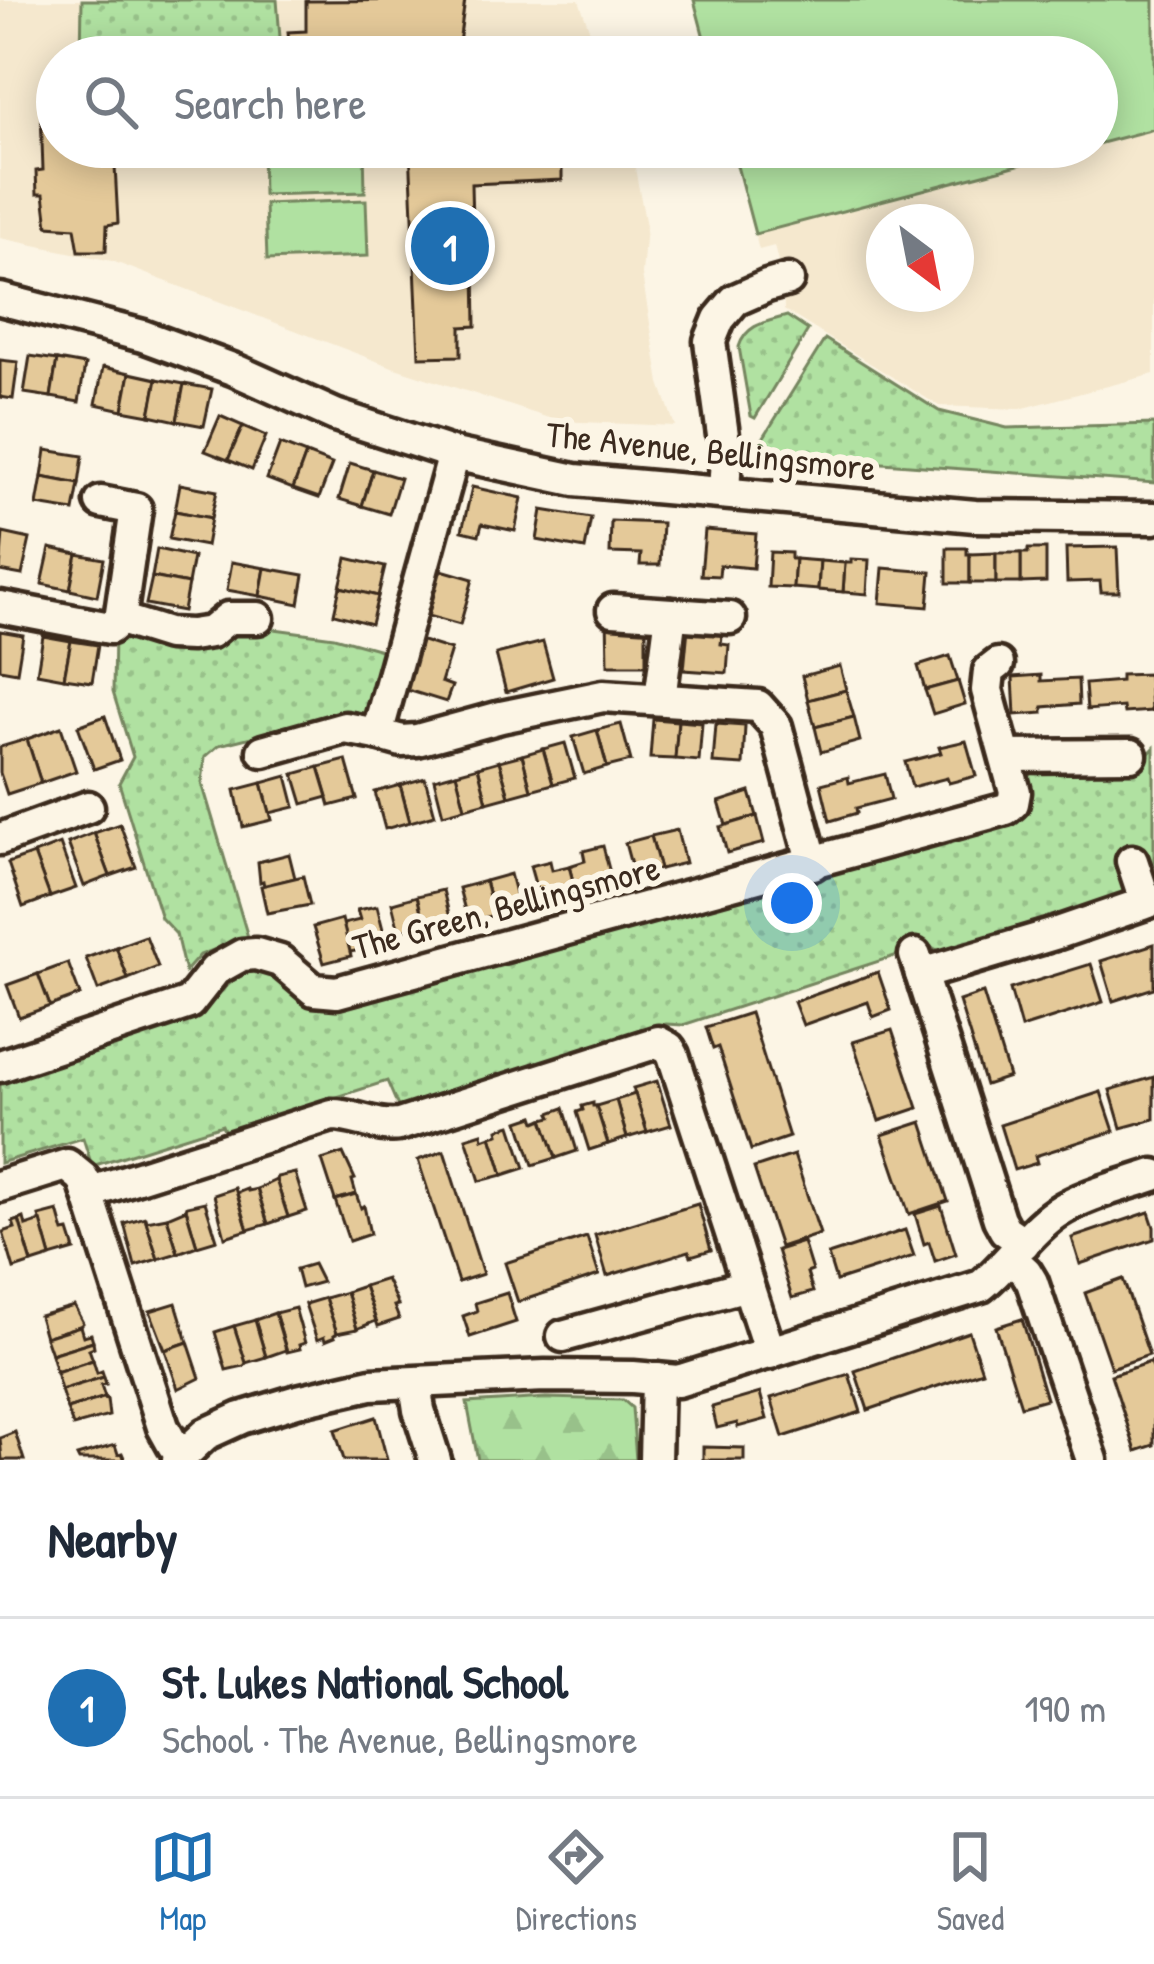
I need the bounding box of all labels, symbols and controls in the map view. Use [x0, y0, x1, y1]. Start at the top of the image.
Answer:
search box [36, 36, 1118, 168]
icon: search [78, 69, 144, 135]
text: Search here [174, 72, 366, 133]
pin: 1 [411, 201, 489, 291]
north arrow [866, 204, 974, 312]
street label: The Avenue, Bellingsmore [544, 408, 878, 492]
street label: The Green, Bellingsmore [347, 841, 665, 971]
your location [762, 873, 822, 933]
text: Nearby [48, 1504, 178, 1573]
text: St. Lukes National School [162, 1651, 568, 1712]
text: 1 [80, 1681, 94, 1734]
text: 190 m [1025, 1681, 1106, 1734]
text: School · The Avenue, Bellingsmore [162, 1712, 637, 1765]
tab: Map [150, 1824, 216, 1940]
tab: Directions [516, 1824, 637, 1940]
tab: Saved [937, 1824, 1004, 1940]

